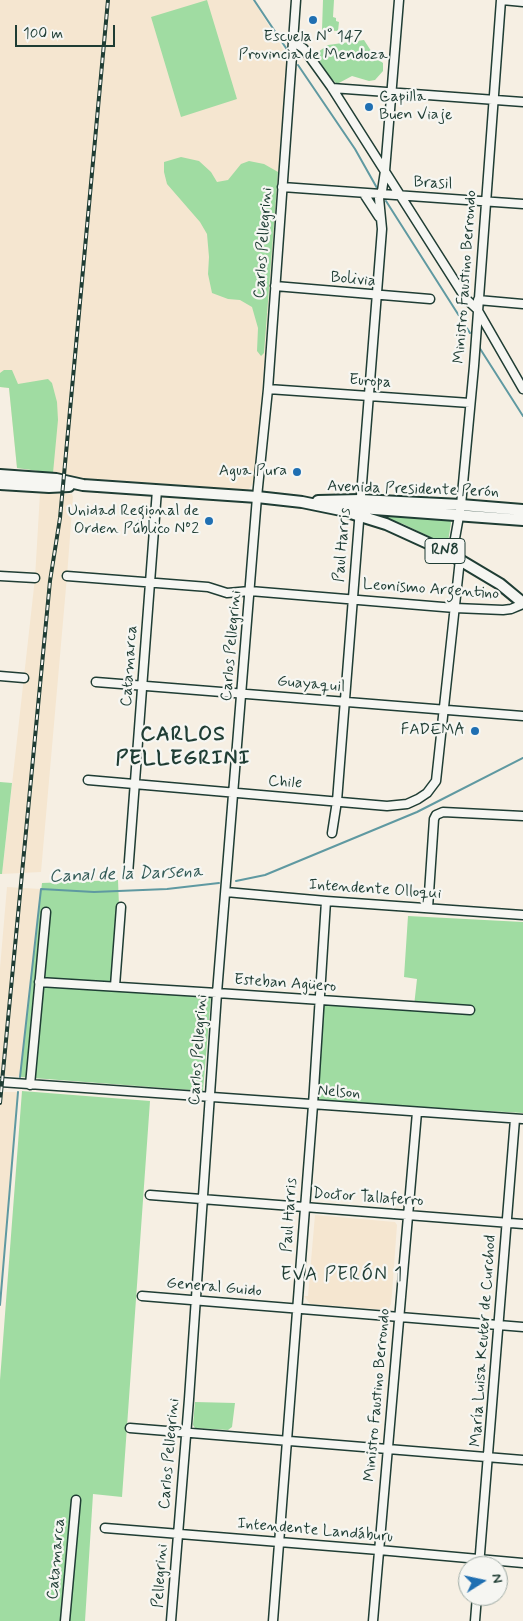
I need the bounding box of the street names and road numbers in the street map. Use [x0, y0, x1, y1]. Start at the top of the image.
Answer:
street label: Brasil [413, 173, 453, 195]
street label: Carlos Pellegrini [251, 187, 277, 299]
street label: Ministro Faustino Berrondo [450, 190, 482, 364]
street label: Bolivia [330, 268, 376, 292]
street label: Europa [348, 371, 392, 393]
street label: Avenida Presidente Perón [327, 477, 499, 503]
street label: Paul Harris [330, 507, 356, 583]
road number: RN8 [425, 538, 465, 564]
street label: Leonismo Argentino [362, 576, 500, 604]
street label: Carlos Pellegrini [218, 590, 246, 702]
street label: Catamarca [118, 625, 142, 707]
street label: Guayaquil [276, 672, 346, 698]
street label: Chile [267, 772, 303, 794]
street label: Intendente Olloqui [308, 876, 442, 904]
street label: Esteban Agüero [233, 971, 337, 997]
street label: Carlos Pellegrini [186, 994, 212, 1106]
street label: Nelson [317, 1082, 361, 1104]
street label: Paul Harris [278, 1177, 302, 1253]
street label: Doctor Tallaferro [312, 1185, 424, 1211]
street label: María Luisa Keuter de Curchod [467, 1234, 501, 1448]
street label: General Guido [165, 1274, 263, 1302]
street label: Ministro Faustino Berrondo [361, 1307, 395, 1483]
street label: Carlos Pellegrini [156, 1398, 184, 1510]
street label: Intendente Landáburu [236, 1515, 394, 1547]
street label: Catamarca [44, 1517, 70, 1601]
street label: Pellegrini [149, 1543, 173, 1609]

